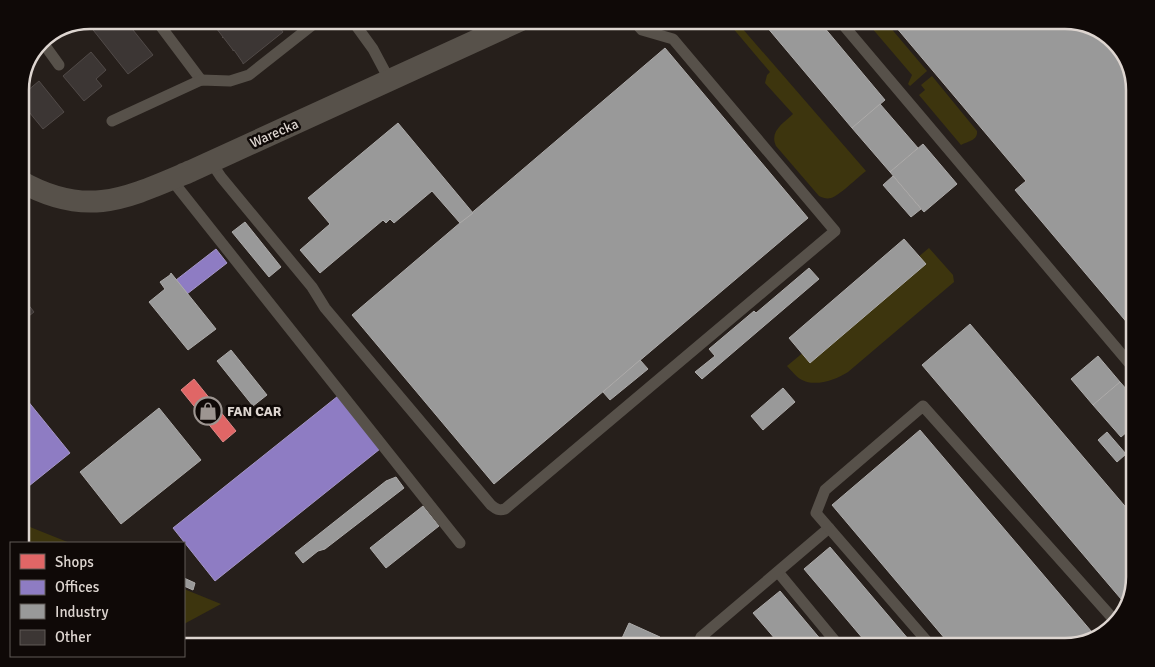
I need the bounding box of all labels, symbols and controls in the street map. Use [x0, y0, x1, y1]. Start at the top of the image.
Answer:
street label: Warecka [247, 115, 301, 152]
shop icon: FAN CAR [193, 396, 223, 426]
place label: FAN CAR [227, 403, 282, 420]
legend [10, 542, 185, 657]
text: Shops [55, 553, 94, 571]
text: Offices [55, 578, 100, 596]
text: Industry [55, 603, 108, 621]
text: Other [55, 628, 92, 646]

